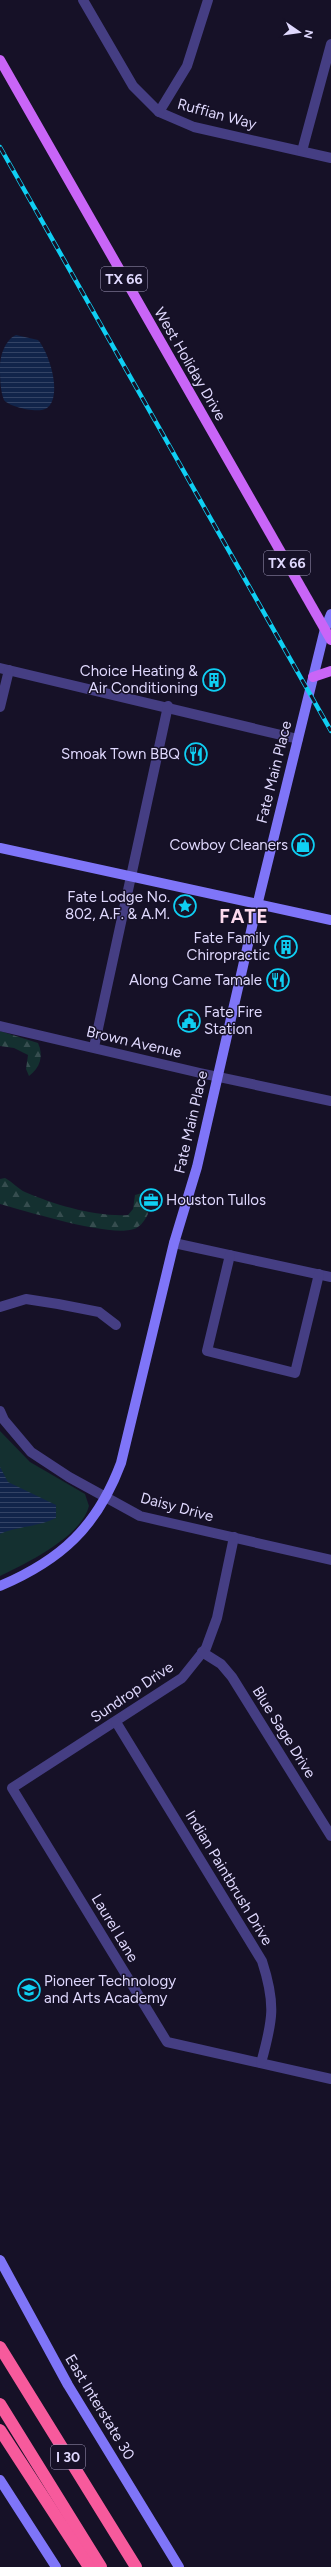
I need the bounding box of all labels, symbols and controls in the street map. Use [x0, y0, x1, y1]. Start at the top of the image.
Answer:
north arrow [279, 12, 319, 52]
text: N [301, 29, 316, 40]
street label: Ruffian Way [175, 95, 259, 133]
road number: TX 66 [101, 267, 147, 291]
street label: West Holiday Drive [150, 304, 230, 424]
road number: TX 66 [264, 551, 310, 575]
place label: Choice Heating & Air Conditioning [80, 662, 198, 697]
building icon: Choice Heating & Air Conditioning [201, 667, 227, 693]
street label: Fate Main Place [253, 719, 295, 825]
restaurant icon: Smoak Town BBQ [183, 741, 209, 767]
place label: Smoak Town BBQ [61, 745, 180, 763]
shop icon: Cowboy Cleaners [290, 832, 316, 858]
place label: Cowboy Cleaners [169, 836, 288, 854]
place label: Fate Lodge No. 802, A.F. & A.M. [65, 888, 170, 923]
place icon: Fate Lodge No. 802, A.F. & A.M. [172, 893, 198, 919]
district label: FATE [219, 905, 269, 928]
place label: Fate Family Chiropractic [187, 929, 270, 964]
building icon: Fate Family Chiropractic [273, 934, 299, 960]
restaurant icon: Along Came Tamale [265, 967, 291, 993]
place label: Along Came Tamale [129, 971, 262, 989]
place label: Fate Fire Station [204, 1003, 262, 1038]
public building icon: Fate Fire Station [176, 1008, 202, 1034]
street label: Brown Avenue [85, 1022, 183, 1062]
street label: Fate Main Place [170, 1069, 212, 1175]
office icon: Houston Tullos [138, 1187, 164, 1213]
place label: Houston Tullos [166, 1191, 266, 1209]
street label: Daisy Drive [139, 1489, 215, 1525]
street label: Sundrop Drive [87, 1658, 177, 1726]
street label: Blue Sage Drive [249, 1683, 319, 1781]
street label: Indian Paintbrush Drive [182, 1807, 276, 1949]
street label: Laurel Lane [88, 1891, 142, 1965]
place label: Pioneer Technology and Arts Academy [44, 1972, 176, 2007]
school or university icon: Pioneer Technology and Arts Academy [16, 1977, 42, 2003]
street label: East Interstate 30 [61, 2351, 139, 2463]
road number: I 30 [51, 2445, 85, 2469]

